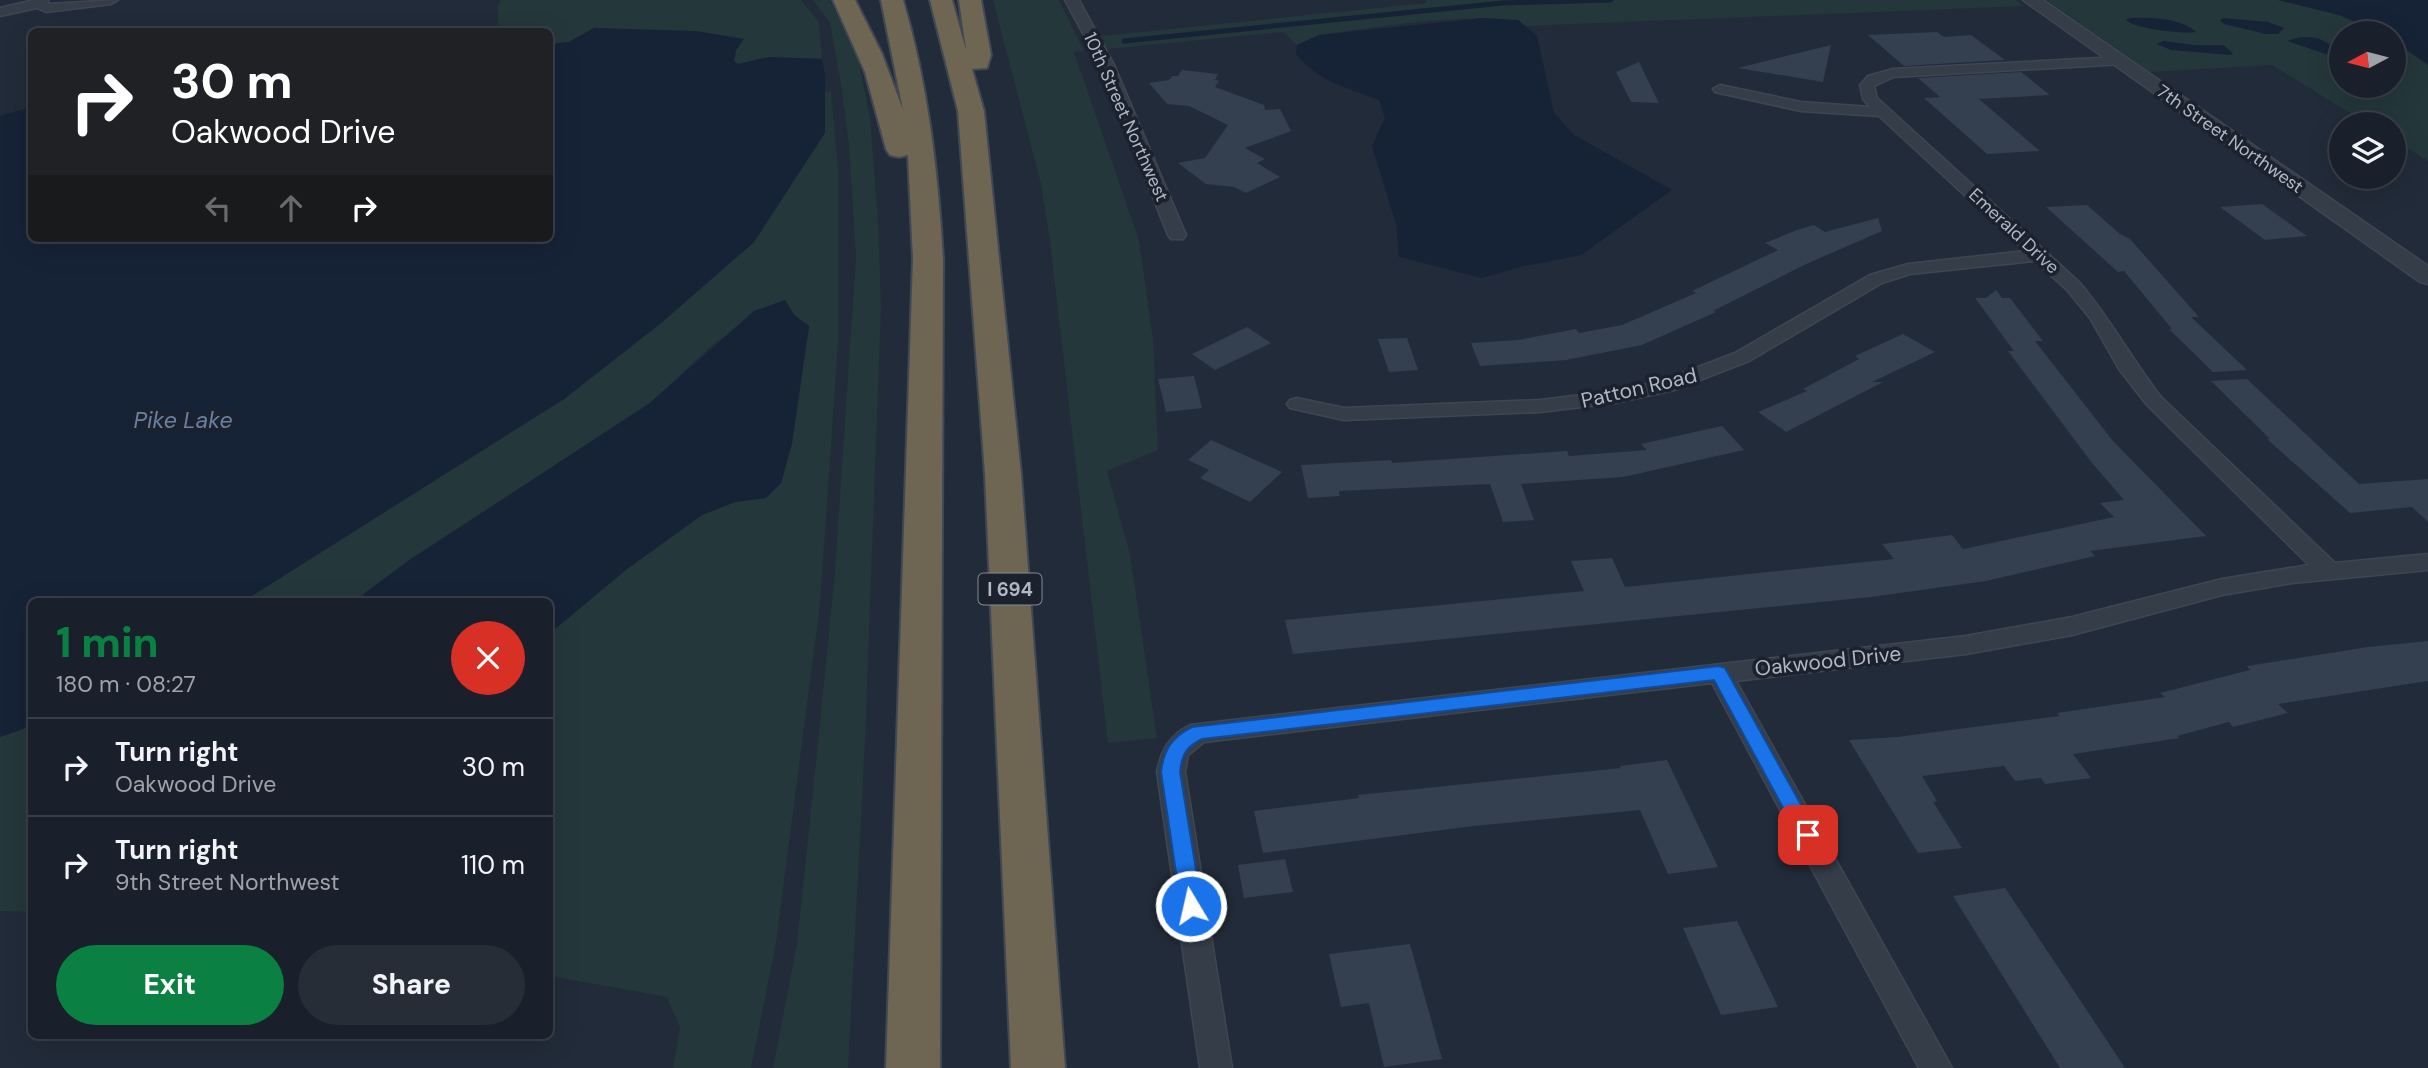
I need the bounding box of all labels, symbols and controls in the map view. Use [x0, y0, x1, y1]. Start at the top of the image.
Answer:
north arrow [2329, 21, 2406, 98]
map controls [2329, 21, 2406, 189]
street label: 10th Street Northwest [1078, 29, 1174, 205]
text: 30 m [171, 49, 293, 113]
icon: right [56, 56, 147, 147]
street label: 7th Street Northwest [2152, 79, 2308, 199]
text: Oakwood Drive [171, 111, 395, 153]
button: layers [2329, 112, 2406, 189]
street label: Emerald Drive [1964, 183, 2064, 279]
icon: left [199, 189, 237, 227]
icon: ahead [272, 189, 310, 227]
icon: right [345, 189, 383, 227]
street label: Patton Road [1578, 361, 1700, 415]
water label: Pike Lake [133, 405, 233, 435]
road number: I 694 [978, 574, 1042, 604]
text: 1 min [56, 615, 159, 670]
button: close [451, 621, 525, 695]
street label: Oakwood Drive [1753, 639, 1903, 683]
text: 180 m · 08:27 [56, 669, 196, 699]
text: Turn right [115, 735, 239, 769]
icon: right [56, 748, 94, 786]
text: 30 m [462, 750, 525, 784]
text: Oakwood Drive [115, 769, 276, 799]
pin [1778, 805, 1838, 865]
icon: arrive [1789, 816, 1827, 854]
text: Turn right [115, 833, 239, 867]
icon: right [56, 846, 94, 884]
text: 110 m [461, 848, 525, 882]
text: 9th Street Northwest [115, 867, 340, 897]
position arrow [1154, 869, 1228, 943]
button: Exit [56, 945, 284, 1025]
button: Share [298, 945, 525, 1025]

